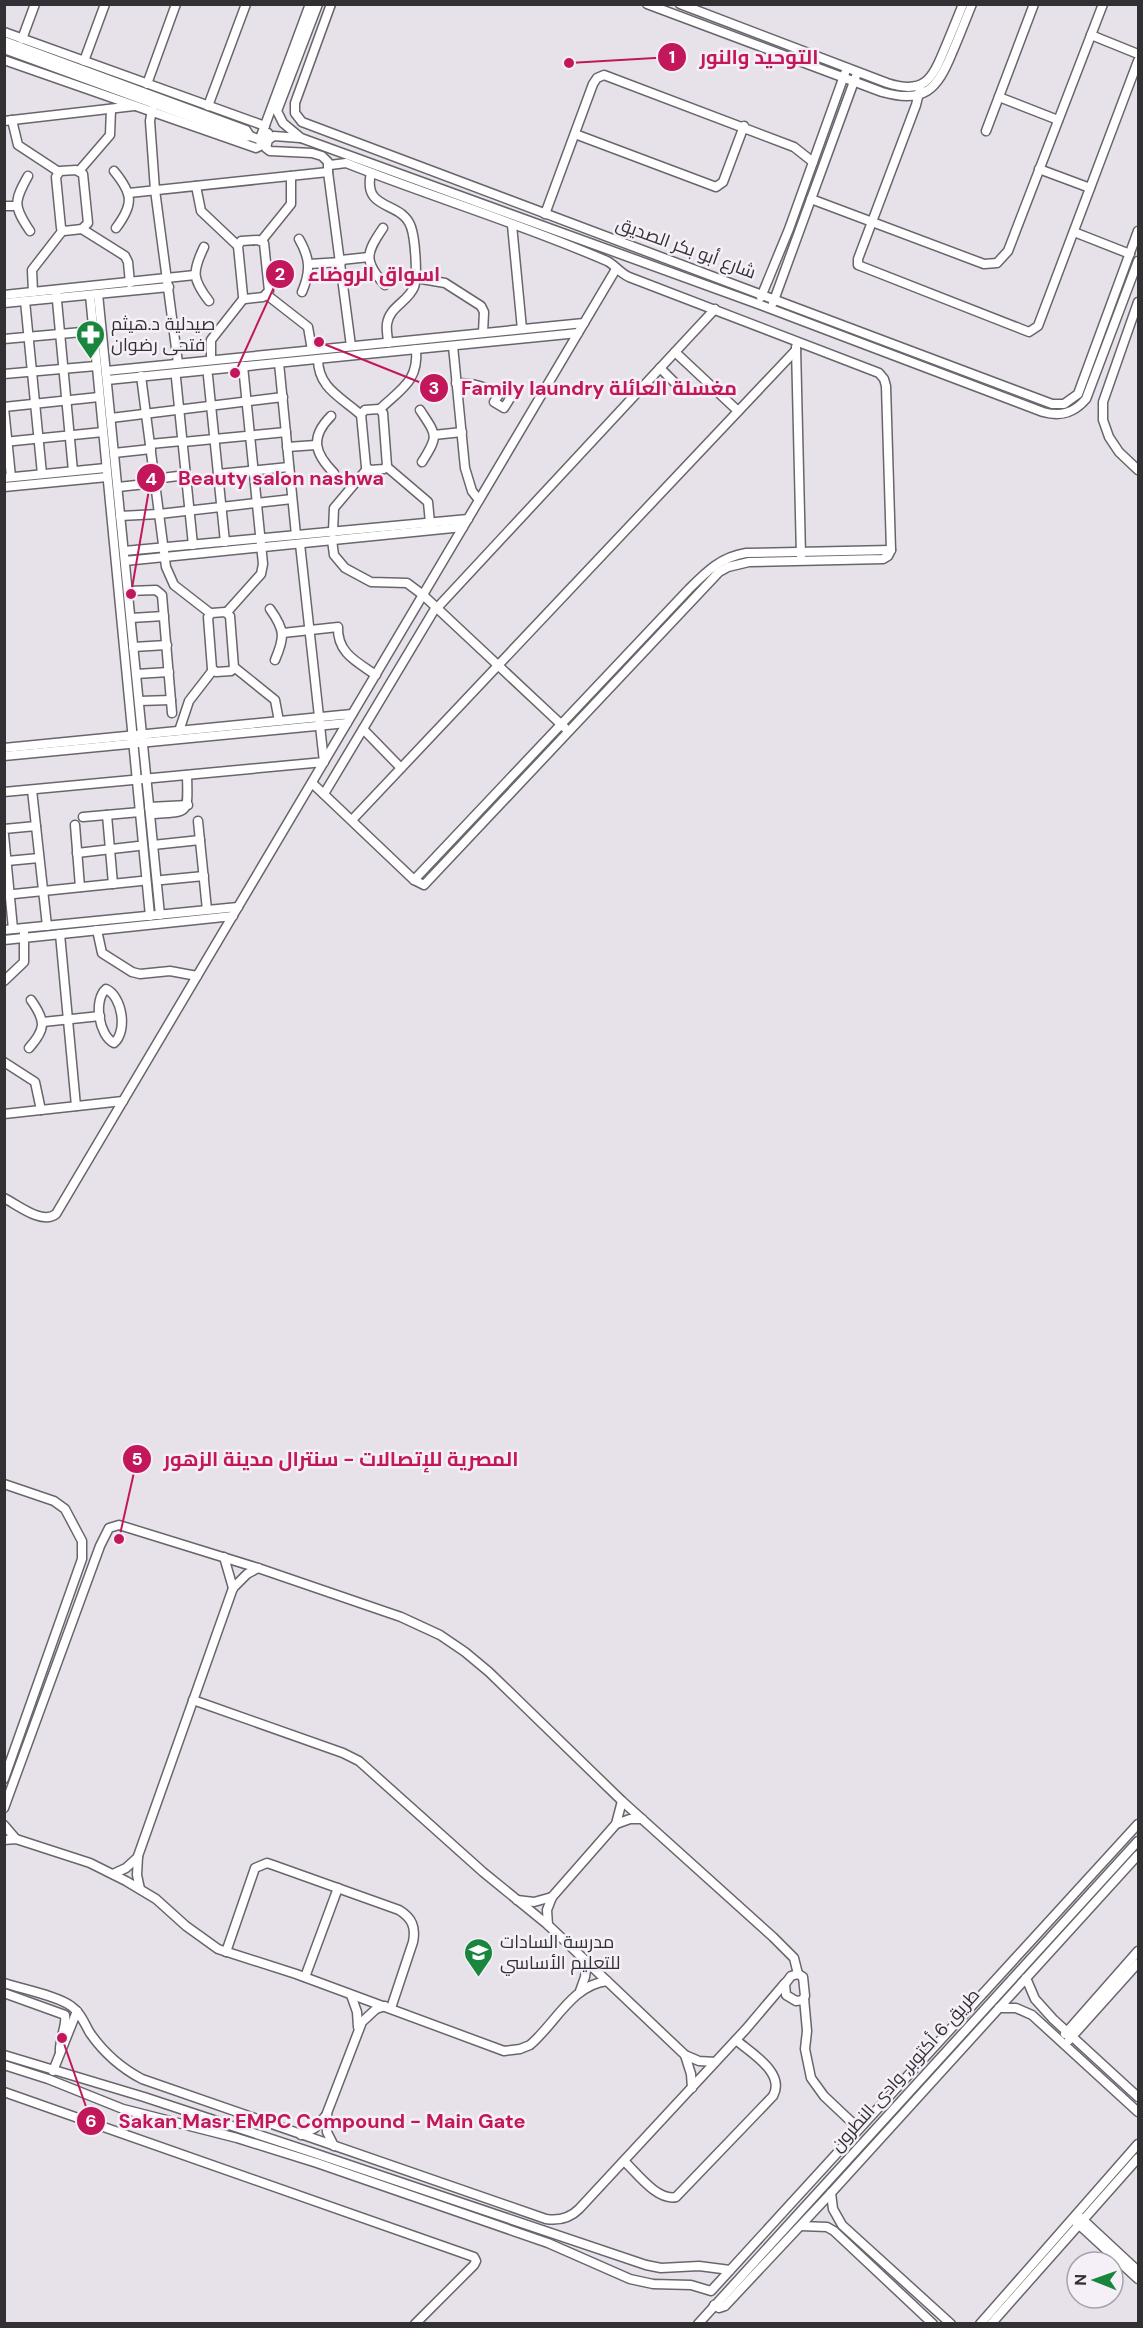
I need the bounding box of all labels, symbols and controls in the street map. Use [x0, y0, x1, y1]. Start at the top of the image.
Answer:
callout: التوحيد والنور [657, 38, 830, 76]
text: التوحيد والنور [699, 44, 818, 70]
text: 1 [669, 45, 675, 69]
street label: شارع أبو بكر الصديق [613, 212, 759, 284]
callout: اسواق الروضاء [265, 255, 452, 293]
text: اسواق الروضاء [308, 261, 440, 287]
text: 2 [275, 262, 285, 286]
place label: صيدلية د.هيثم فتحى رضوان [111, 312, 215, 357]
pharmacy icon: صيدلية د.هيثم فتحى رضوان [74, 318, 106, 360]
callout: Family laundry مغسلة العائلة [419, 369, 749, 407]
text: Family laundry مغسلة العائلة [461, 375, 737, 401]
text: 3 [429, 376, 439, 400]
callout: Beauty salon nashwa [136, 459, 396, 497]
text: Beauty salon nashwa [178, 465, 384, 491]
text: 4 [145, 467, 157, 491]
callout: المصرية للإتصالات - سنترال مدينة الزهور [122, 1440, 531, 1478]
text: المصرية للإتصالات - سنترال مدينة الزهور [163, 1446, 518, 1473]
text: 5 [131, 1447, 143, 1471]
place label: مدرسة السادات للتعليم الأساسي [500, 1930, 620, 1976]
school or university icon: مدرسة السادات للتعليم الأساسي [463, 1936, 495, 1978]
street label: طريق 6 أكتوبر, وادى النطرون [825, 1983, 985, 2157]
callout: Sakan Masr EMPC Compound - Main Gate [76, 2102, 538, 2140]
text: Sakan Masr EMPC Compound - Main Gate [118, 2108, 526, 2134]
text: 6 [85, 2109, 97, 2133]
north arrow [1065, 2250, 1125, 2310]
text: N [1070, 2274, 1091, 2286]

